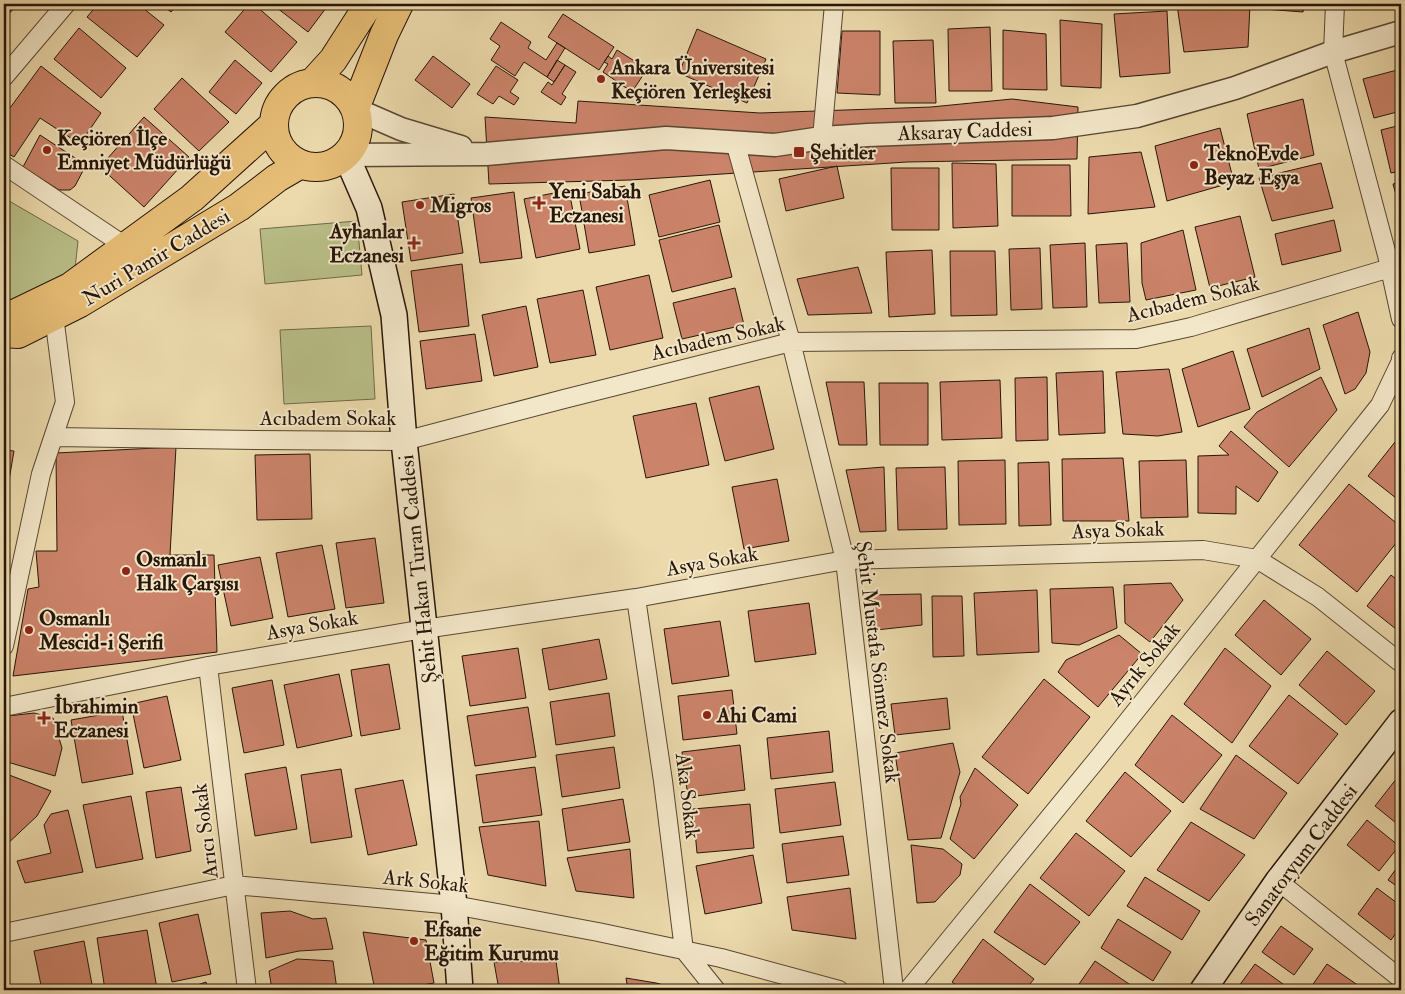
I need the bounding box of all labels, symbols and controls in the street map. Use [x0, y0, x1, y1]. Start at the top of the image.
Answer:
place label: Ankara Üniversitesi Keçiören Yerleşkesi [610, 54, 775, 105]
marker: Ankara Üniversitesi Keçiören Yerleşkesi [595, 73, 607, 85]
street label: Aksaray Caddesi [896, 116, 1033, 147]
place label: Keçiören İlçe Emniyet Müdürlüğü [57, 125, 231, 176]
place label: Şehitler [810, 139, 877, 166]
place label: TeknoEvde Beyaz Eşya [1203, 140, 1300, 191]
marker: Keçiören İlçe Emniyet Müdürlüğü [41, 144, 53, 156]
marker: Şehitler [792, 145, 806, 159]
marker: TeknoEvde Beyaz Eşya [1188, 159, 1200, 171]
place label: Yeni Sabah Eczanesi [548, 178, 641, 229]
place label: Migros [429, 192, 491, 219]
marker: Yeni Sabah Eczanesi [533, 197, 545, 209]
marker: Migros [414, 199, 426, 211]
street label: Nuri Pamir Caddesi [77, 202, 235, 312]
place label: Ayhanlar Eczanesi [329, 218, 405, 269]
marker: Ayhanlar Eczanesi [408, 237, 420, 249]
street label: Acıbadem Sokak [1123, 270, 1263, 329]
street label: Acıbadem Sokak [648, 310, 788, 367]
street label: Acıbadem Sokak [259, 405, 396, 432]
street label: Şehit Hakan Turan Caddesi [393, 453, 444, 685]
street label: Asya Sokak [1070, 515, 1165, 546]
street label: Şehit Mustafa Sönmez Sokak [849, 539, 906, 785]
street label: Asya Sokak [663, 540, 760, 583]
place label: Osmanlı Halk Çarşısı [136, 546, 239, 597]
marker: Osmanlı Halk Çarşısı [120, 565, 132, 577]
street label: Asya Sokak [263, 604, 360, 647]
place label: Osmanlı Mescid-i Şerifi [38, 605, 164, 656]
street label: Ayrık Sokak [1102, 617, 1186, 713]
marker: Osmanlı Mescid-i Şerifi [23, 624, 35, 636]
place label: İbrahimin Eczanesi [54, 693, 139, 744]
place label: Ahi Cami [716, 702, 798, 729]
marker: Ahi Cami [701, 709, 713, 721]
marker: İbrahimin Eczanesi [38, 712, 50, 724]
street label: Aka Sokak [669, 750, 706, 841]
street label: Sanatoryum Caddesi [1239, 778, 1364, 932]
street label: Arıcı Sokak [186, 782, 225, 881]
street label: Ark Sokak [381, 863, 470, 899]
place label: Efsane Eğitim Kurumu [424, 916, 559, 967]
marker: Efsane Eğitim Kurumu [408, 935, 420, 947]

